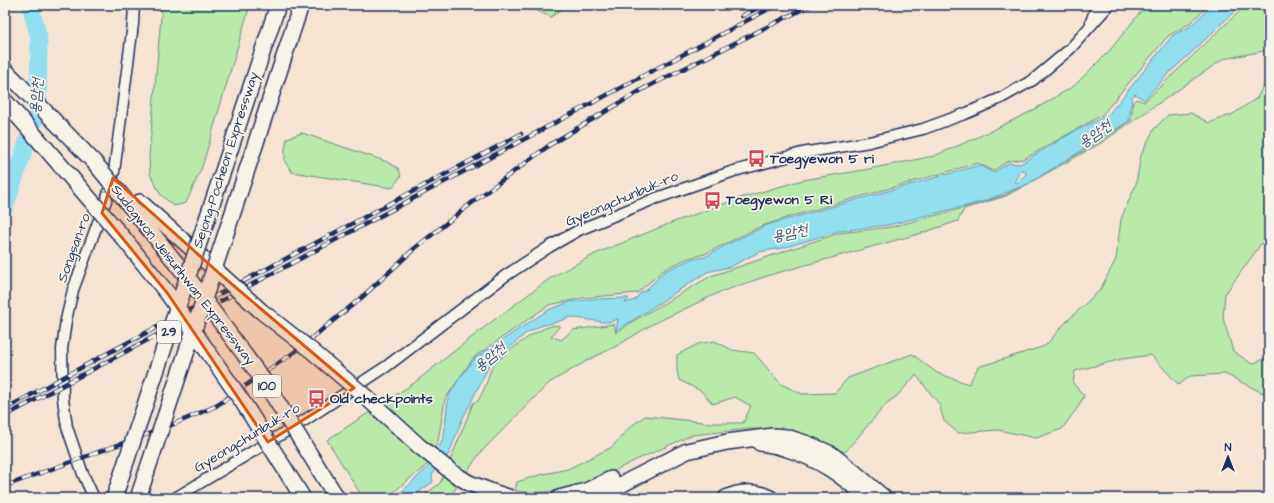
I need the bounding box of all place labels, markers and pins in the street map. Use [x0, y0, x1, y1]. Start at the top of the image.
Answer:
bus stop icon: Toegyewon 5 ri [747, 149, 767, 169]
place label: Toegyewon 5 ri [769, 149, 875, 170]
bus stop icon: Toegyewon 5 Ri [703, 190, 723, 210]
place label: Toegyewon 5 Ri [725, 190, 833, 211]
bus stop icon: Old checkpoints [307, 389, 327, 409]
place label: Old checkpoints [330, 389, 433, 409]

